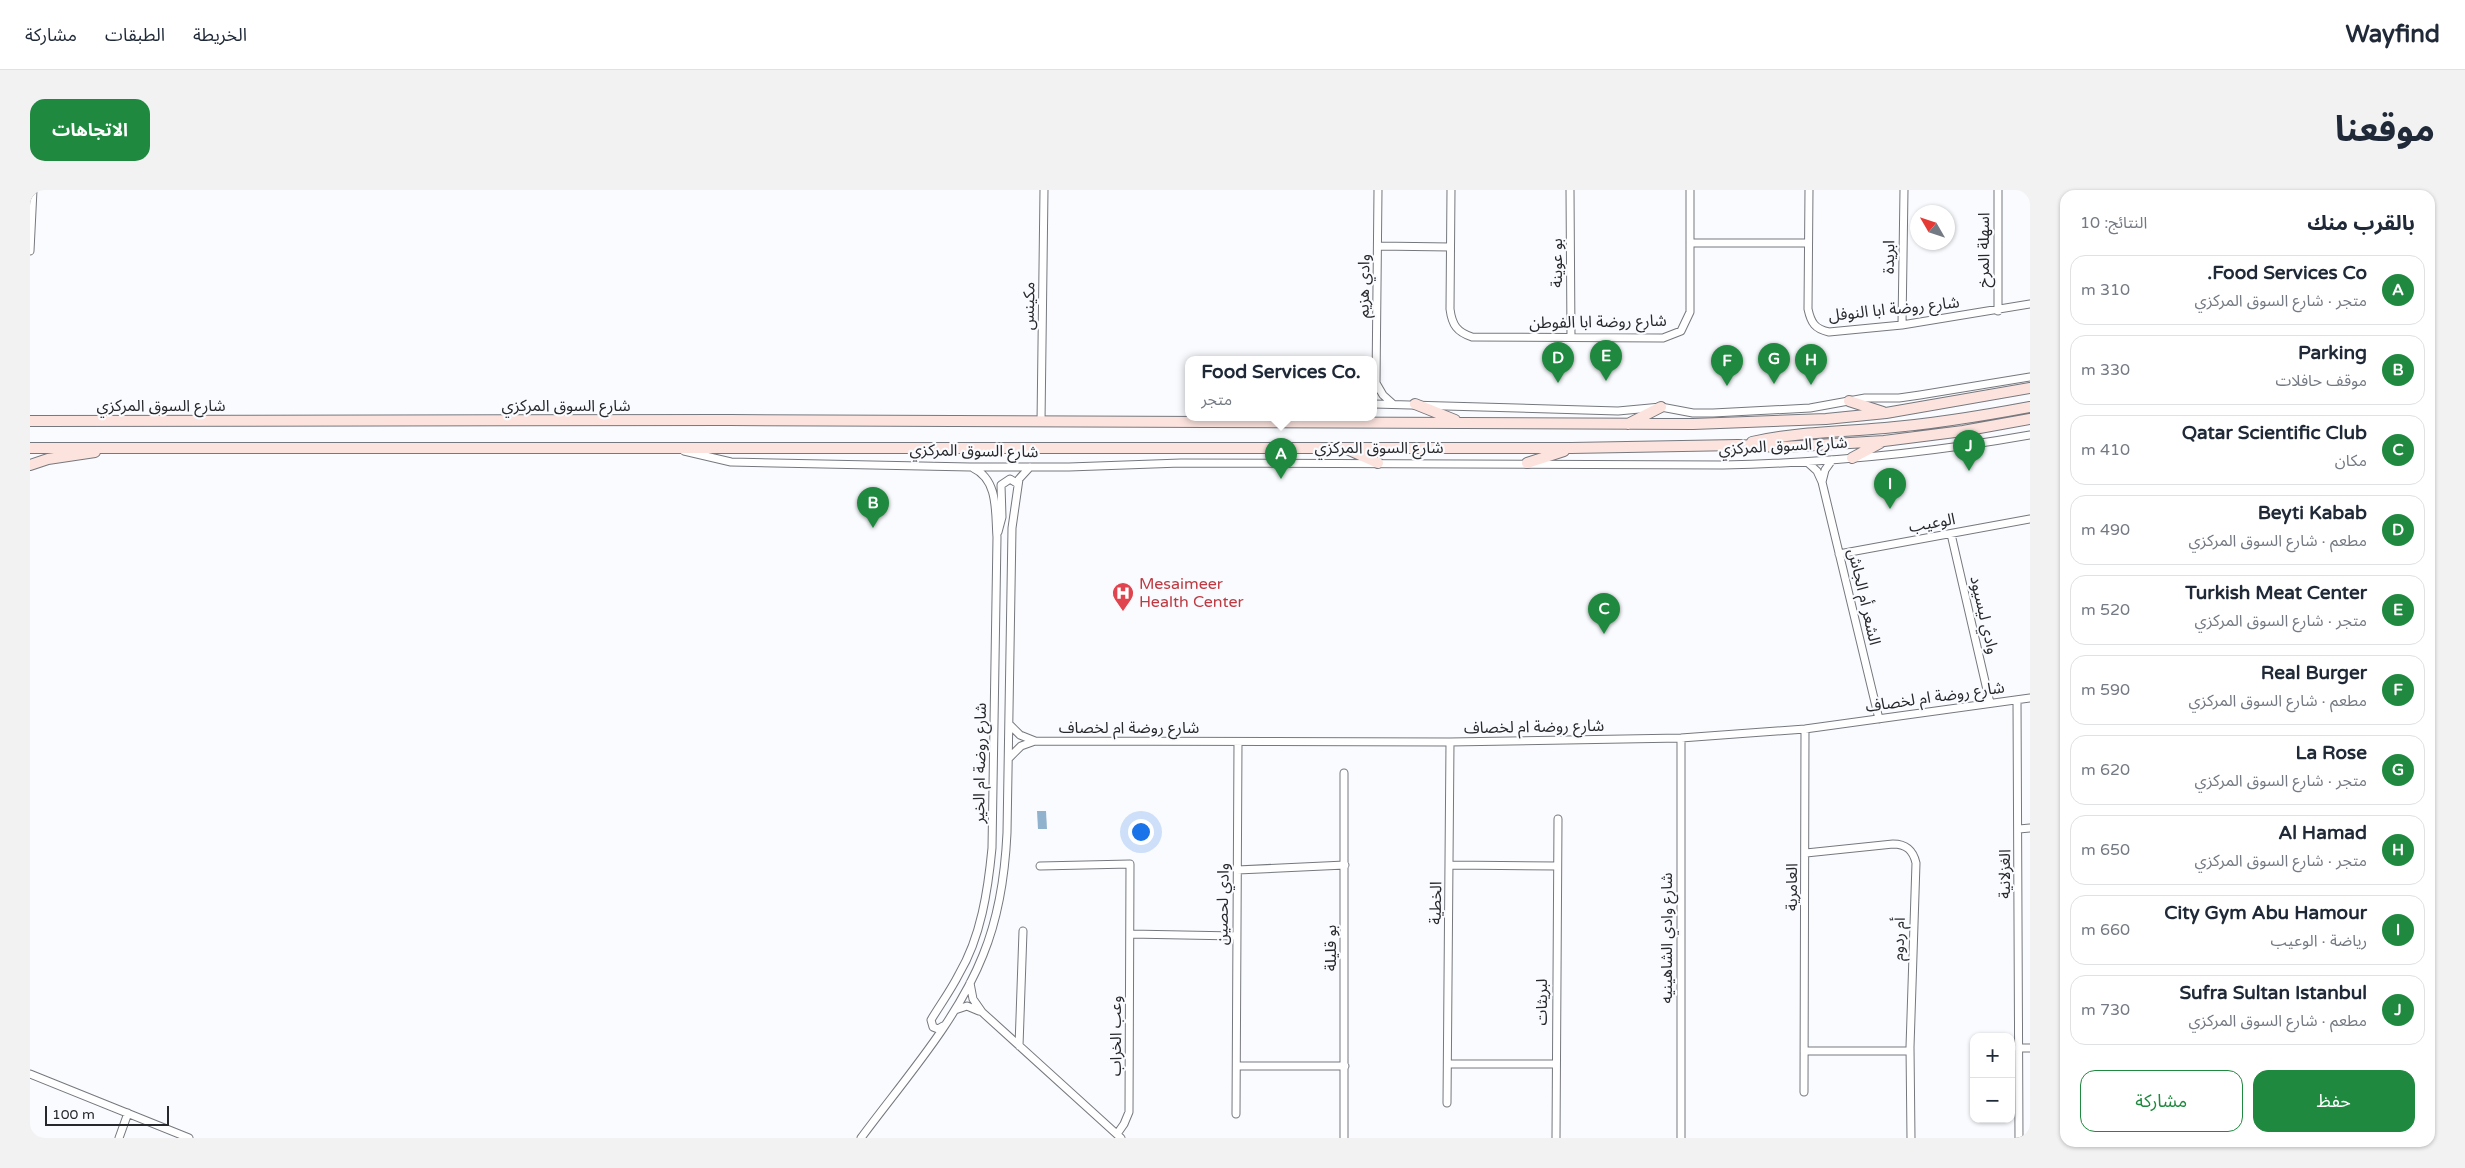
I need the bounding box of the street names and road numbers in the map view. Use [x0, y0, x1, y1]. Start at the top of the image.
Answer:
street label: اسهلة المرخ [1974, 213, 1996, 287]
street label: بو عوينة [1547, 238, 1567, 288]
street label: ابريدة [1879, 240, 1899, 274]
street label: وادي هزيم [1353, 254, 1377, 318]
street label: مكينس [1019, 282, 1039, 330]
street label: شارع روضة ابا النوفل [1828, 292, 1961, 328]
street label: شارع روضة ابا الفوطن [1529, 311, 1667, 335]
street label: شارع السوق المركزي [96, 396, 226, 418]
street label: شارع السوق المركزي [501, 396, 631, 418]
street label: شارع السوق المركزي [1718, 433, 1848, 461]
street label: شارع السوق المركزي [1314, 438, 1444, 460]
street label: شارع السوق المركزي [909, 440, 1039, 464]
street label: الوعيب [1907, 509, 1957, 537]
street label: الشعر أم الجاش [1841, 547, 1885, 648]
street label: وادي ليسيود [1964, 574, 2003, 657]
street label: شارع روضة ام لخصاف [1864, 677, 2006, 719]
street label: شارع روضة ام الخير [969, 702, 993, 825]
street label: شارع روضة ام لخصاف [1464, 716, 1604, 740]
street label: شارع روضة ام لخصاف [1059, 718, 1199, 740]
street label: الغزلانية [1995, 849, 2015, 899]
street label: وادي لحصين [1212, 863, 1235, 945]
street label: العامرية [1782, 863, 1802, 911]
street label: شارع وادي الشاهينيه [1657, 873, 1679, 1003]
street label: الخطية [1426, 881, 1446, 925]
street label: أم ردوم [1888, 917, 1912, 961]
street label: بو قليلة [1321, 925, 1341, 971]
street label: لبريثات [1532, 979, 1552, 1025]
street label: وعب الخراب [1106, 996, 1126, 1076]

